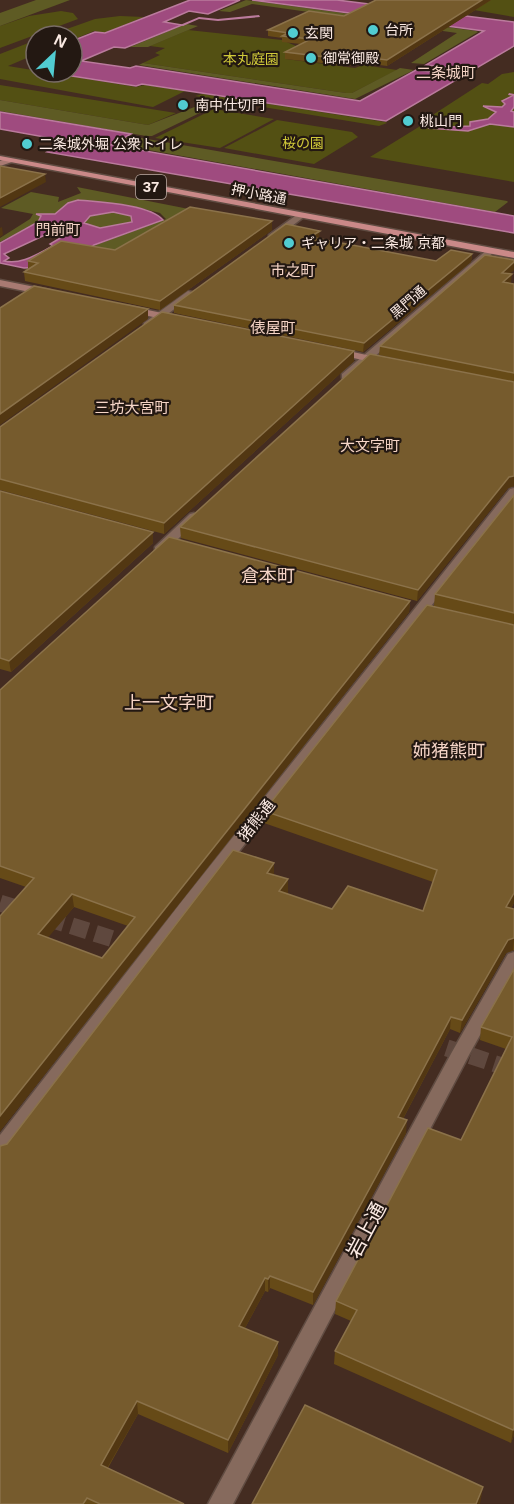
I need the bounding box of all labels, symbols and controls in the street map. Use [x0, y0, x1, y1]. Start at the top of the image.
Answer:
place label: 台所 [385, 22, 413, 38]
marker: 台所 [366, 23, 380, 37]
north arrow [24, 24, 84, 84]
place label: 玄関 [305, 25, 333, 41]
marker: 玄関 [286, 26, 300, 40]
text: N [51, 31, 69, 51]
place label: 御常御殿 [323, 50, 379, 66]
park label: 本丸庭園 [223, 51, 279, 67]
marker: 御常御殿 [304, 51, 318, 65]
district label: 二条城町 [416, 64, 476, 81]
place label: 南中仕切門 [195, 97, 265, 113]
marker: 南中仕切門 [176, 98, 190, 112]
place label: 桃山門 [420, 113, 462, 129]
marker: 桃山門 [401, 114, 415, 128]
park label: 桜の園 [282, 135, 324, 151]
place label: 二条城外堀 公衆トイレ [39, 136, 183, 152]
marker: 二条城外堀 公衆トイレ [20, 137, 34, 151]
road number: 37 [136, 175, 166, 199]
street label: 押小路通 [230, 181, 288, 207]
district label: 門前町 [35, 221, 81, 238]
place label: ギャリア・二条城 京都 [301, 235, 445, 251]
marker: ギャリア・二条城 京都 [282, 236, 296, 250]
district label: 市之町 [270, 262, 316, 279]
street label: 黒門通 [387, 282, 429, 322]
district label: 俵屋町 [250, 319, 296, 336]
district label: 三坊大宮町 [94, 399, 170, 416]
district label: 大文字町 [340, 437, 400, 454]
district label: 倉本町 [241, 566, 295, 586]
district label: 上一文字町 [124, 693, 214, 713]
district label: 姉猪熊町 [413, 741, 485, 761]
street label: 猪熊通 [235, 796, 278, 844]
street label: 岩上通 [342, 1198, 390, 1262]

